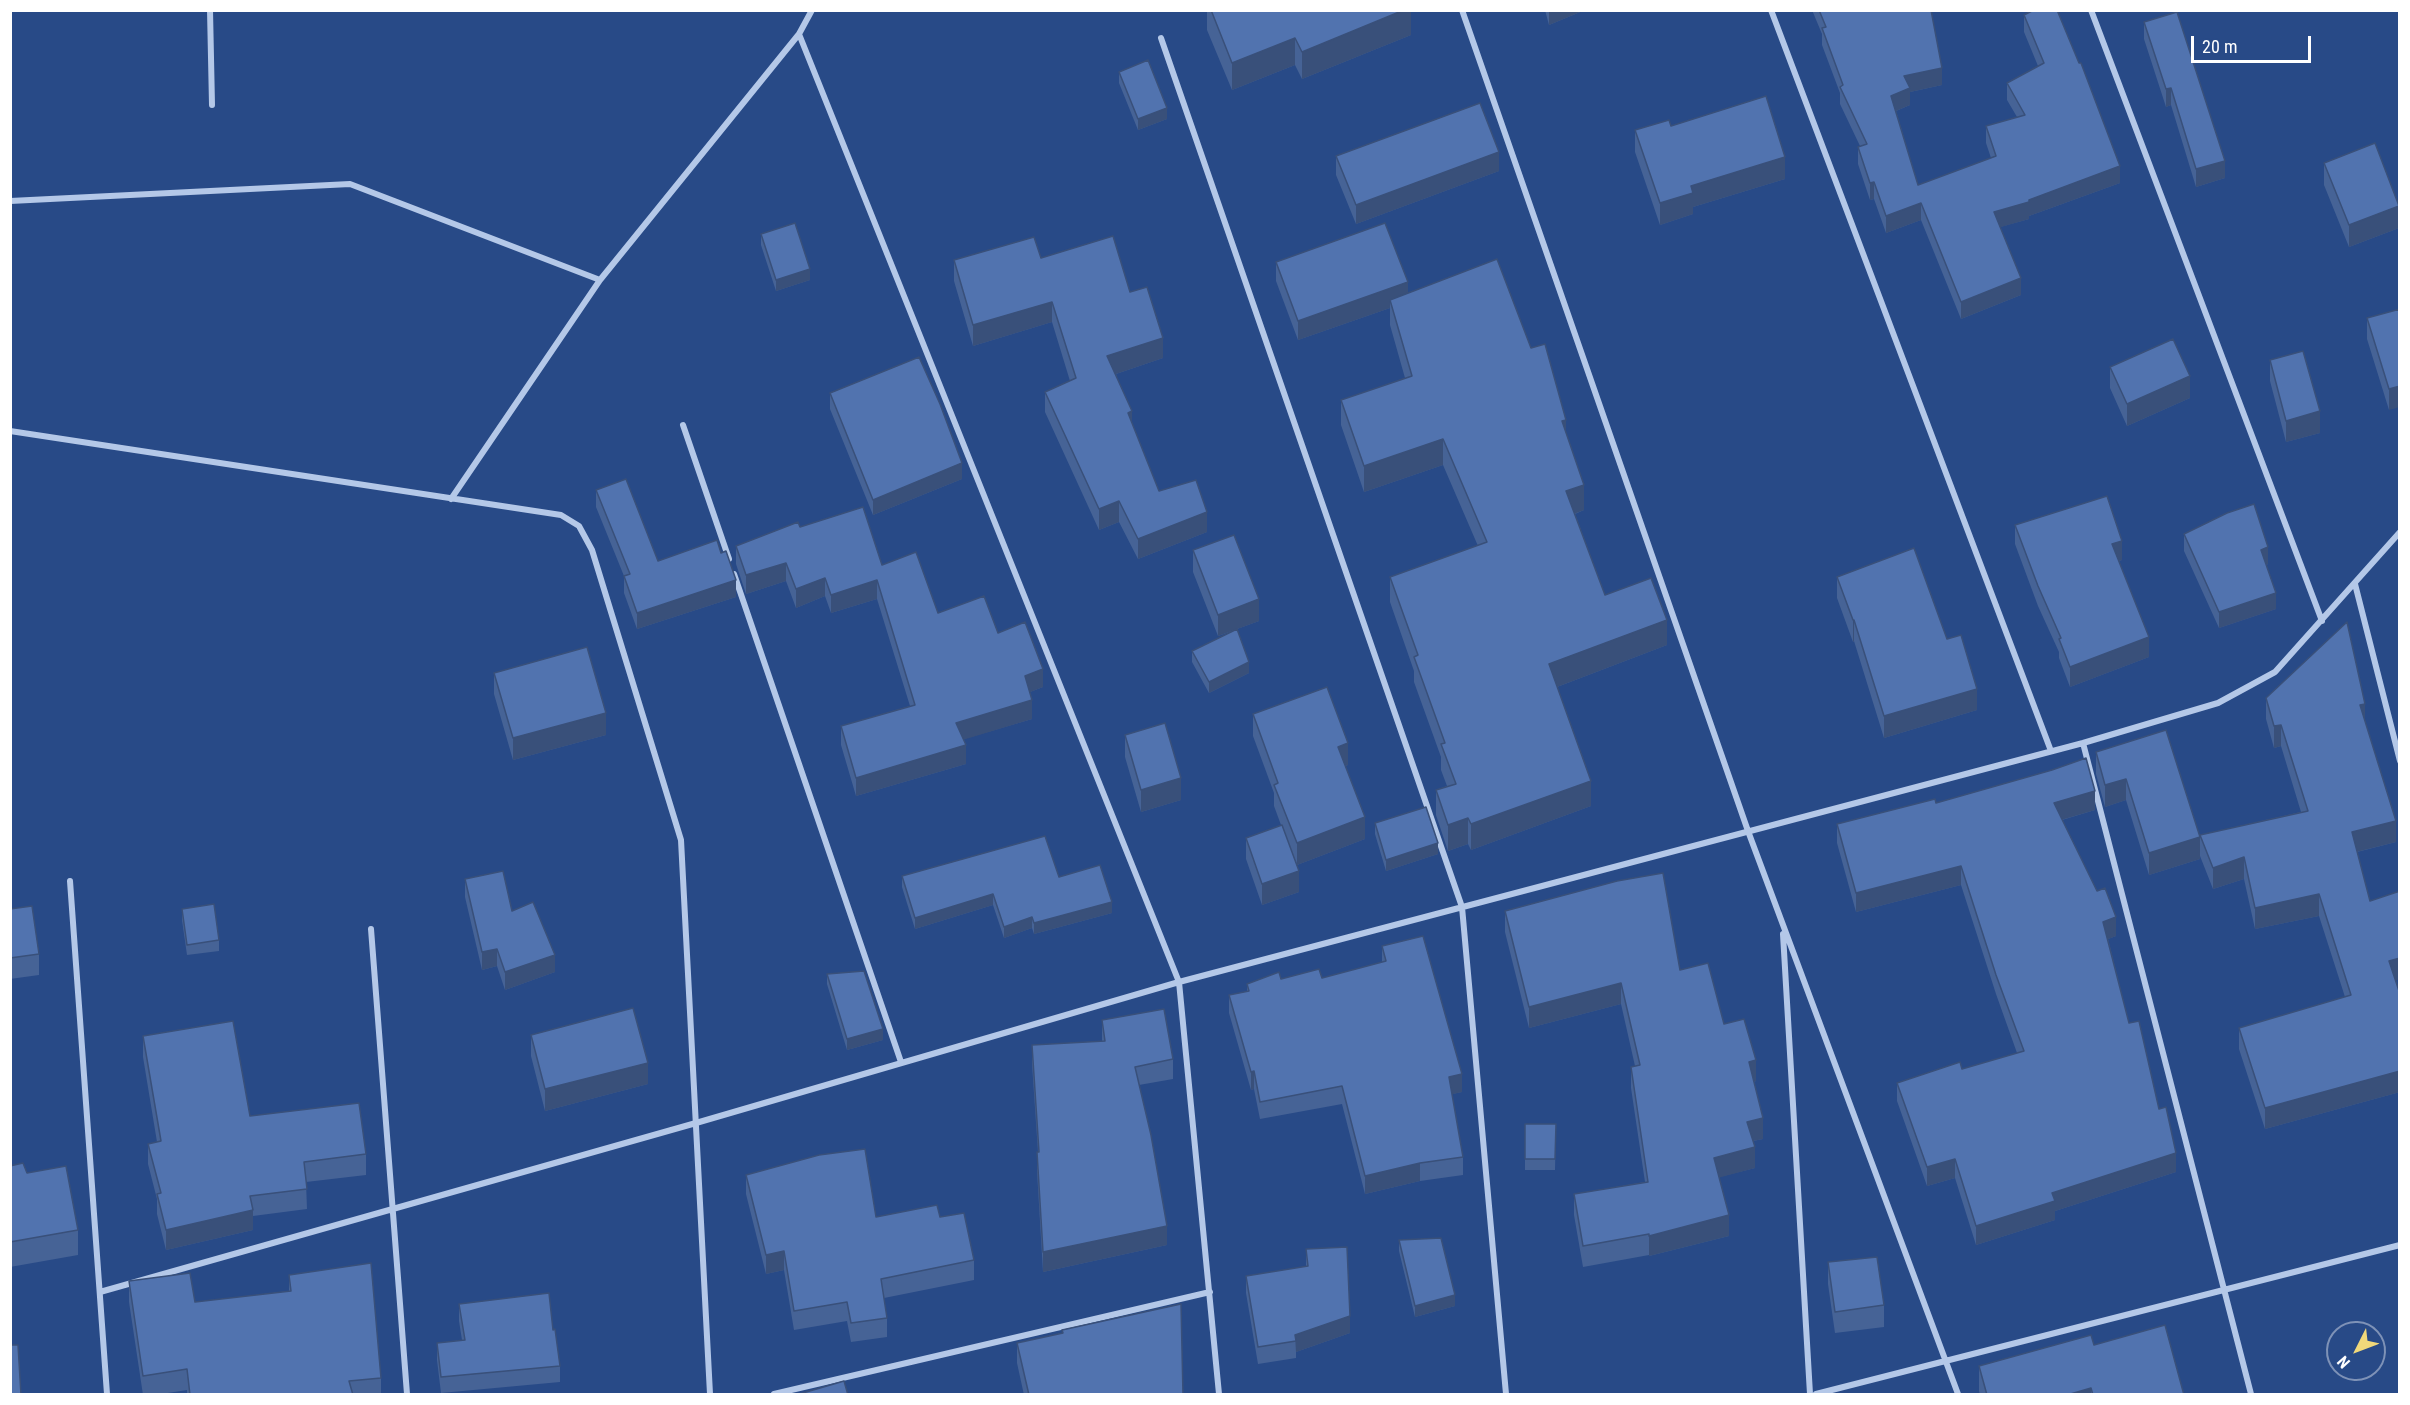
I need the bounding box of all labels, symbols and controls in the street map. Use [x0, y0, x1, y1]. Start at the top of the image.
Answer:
scale bar [2194, 24, 2314, 62]
text: 20 m [2202, 36, 2237, 57]
north arrow [2326, 1321, 2386, 1381]
text: N [2333, 1352, 2354, 1372]

